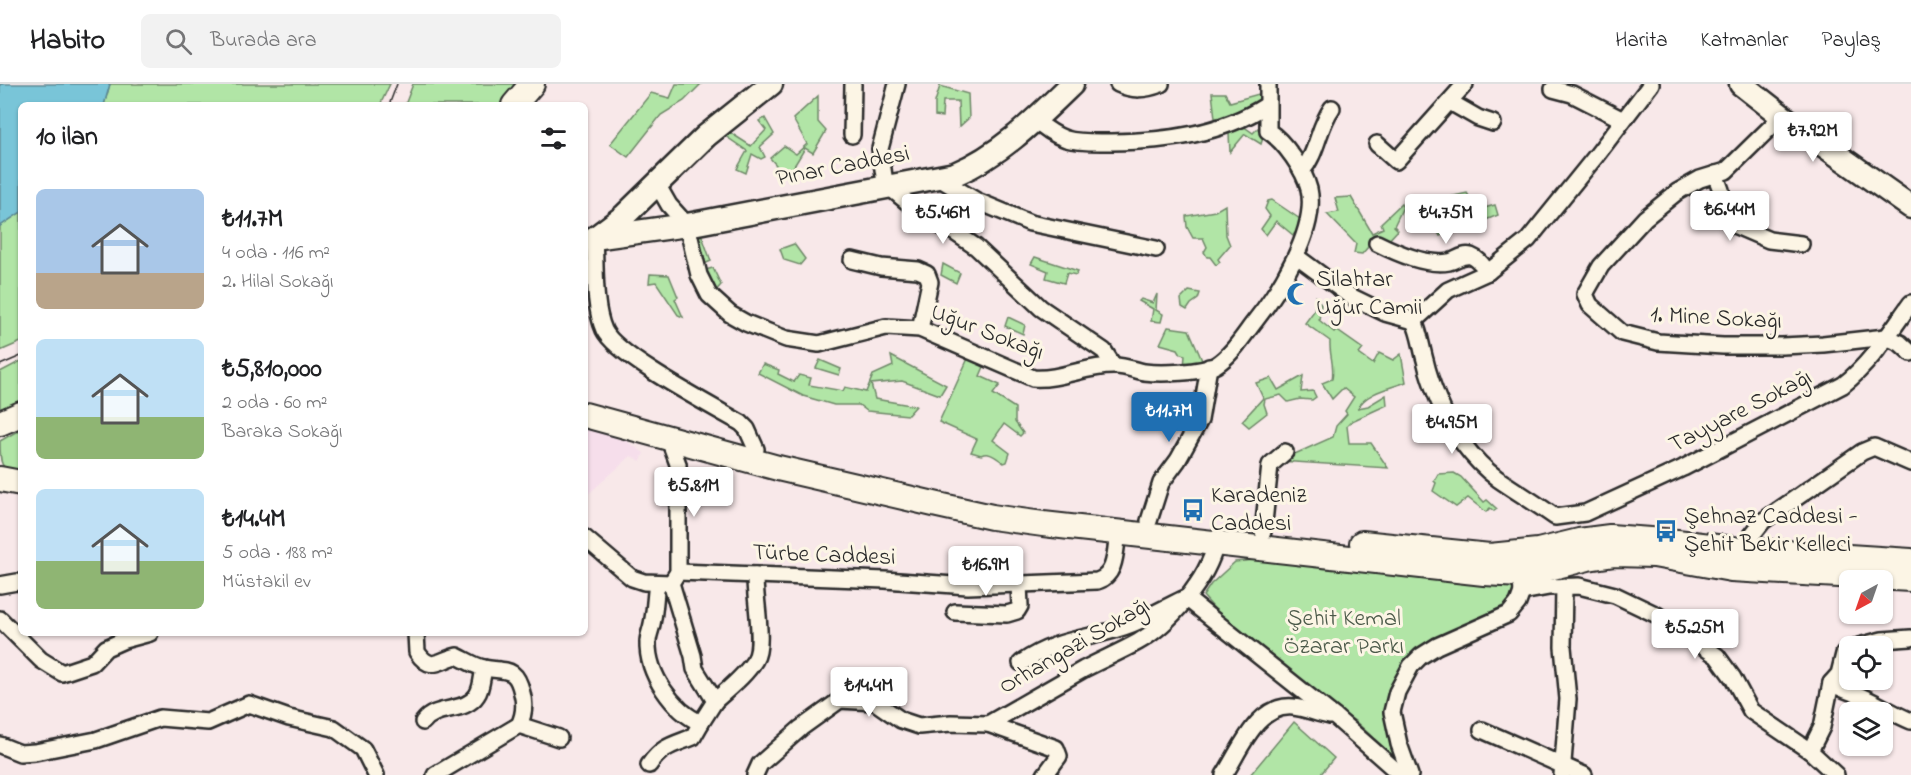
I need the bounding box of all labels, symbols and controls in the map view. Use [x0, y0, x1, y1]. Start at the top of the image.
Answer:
search box [141, 14, 561, 68]
text: Habito [30, 21, 105, 62]
icon: search [162, 25, 195, 58]
text: Burada ara [210, 25, 317, 57]
text: Harita [1615, 26, 1668, 56]
text: Katmanlar [1701, 26, 1789, 56]
text: Paylaş [1822, 26, 1881, 56]
pin: ₺7.92M [1764, 112, 1862, 163]
text: ₺7.92M [1788, 117, 1838, 146]
text: 10 ilan [36, 119, 98, 157]
icon: filters [537, 122, 570, 155]
street label: Pınar Caddesi [773, 137, 913, 197]
pin: ₺6.44M [1681, 191, 1779, 242]
pin: ₺5.46M [894, 194, 992, 245]
pin: ₺4.75M [1397, 194, 1495, 245]
text: ₺6.44M [1704, 196, 1756, 225]
text: ₺5.46M [916, 199, 970, 228]
text: ₺4.75M [1419, 199, 1473, 228]
text: ₺11.7M [222, 201, 283, 239]
icon: home [84, 213, 156, 285]
text: 4 oda · 116 m² [222, 239, 330, 268]
place label: Silahtar Uğur Camii [1316, 263, 1422, 326]
text: 2. Hilal Sokağı [222, 268, 334, 297]
mosque icon: Silahtar Uğur Camii [1285, 281, 1311, 307]
street label: Uğur Sokağı [925, 295, 1049, 371]
street label: 1. Mine Sokağı [1649, 298, 1783, 340]
text: ₺5,810,000 [222, 351, 322, 389]
street label: Tayyare Sokağı [1663, 361, 1819, 464]
icon: home [84, 363, 156, 435]
text: 2 oda · 60 m² [222, 389, 328, 418]
pin: ₺11.7M [1120, 392, 1218, 443]
text: ₺11.7M [1145, 397, 1193, 426]
pin: ₺4.95M [1403, 404, 1501, 455]
text: ₺4.95M [1426, 409, 1478, 438]
text: Baraka Sokağı [222, 418, 343, 447]
pin: ₺5.81M [645, 467, 743, 518]
text: ₺5.81M [668, 472, 720, 501]
place label: Karadeniz Caddesi [1211, 479, 1307, 542]
bus stop icon: Karadeniz Caddesi [1180, 497, 1206, 523]
place label: Şehnaz Caddesi - Şehit Bekir Kelleci [1684, 500, 1858, 563]
text: ₺14.4M [222, 501, 286, 539]
icon: home [84, 513, 156, 585]
bus stop icon: Şehnaz Caddesi - Şehit Bekir Kelleci [1653, 518, 1679, 544]
street label: Türbe Caddesi [752, 536, 896, 576]
text: 5 oda · 188 m² [222, 539, 333, 568]
pin: ₺16.9M [937, 546, 1035, 597]
text: ₺16.9M [962, 551, 1010, 580]
text: Müstakil ev [222, 568, 311, 597]
north arrow [1839, 570, 1893, 624]
map controls [1839, 570, 1893, 756]
street label: Orhangazi Sokağı [993, 590, 1157, 704]
park label: Şehit Kemal Özarar Parkı [1284, 602, 1404, 665]
pin: ₺5.25M [1646, 609, 1744, 660]
text: ₺5.25M [1666, 614, 1725, 643]
button: locate [1839, 636, 1893, 690]
pin: ₺14.4M [820, 667, 918, 718]
text: ₺14.4M [844, 672, 894, 701]
button: layers [1839, 702, 1893, 756]

